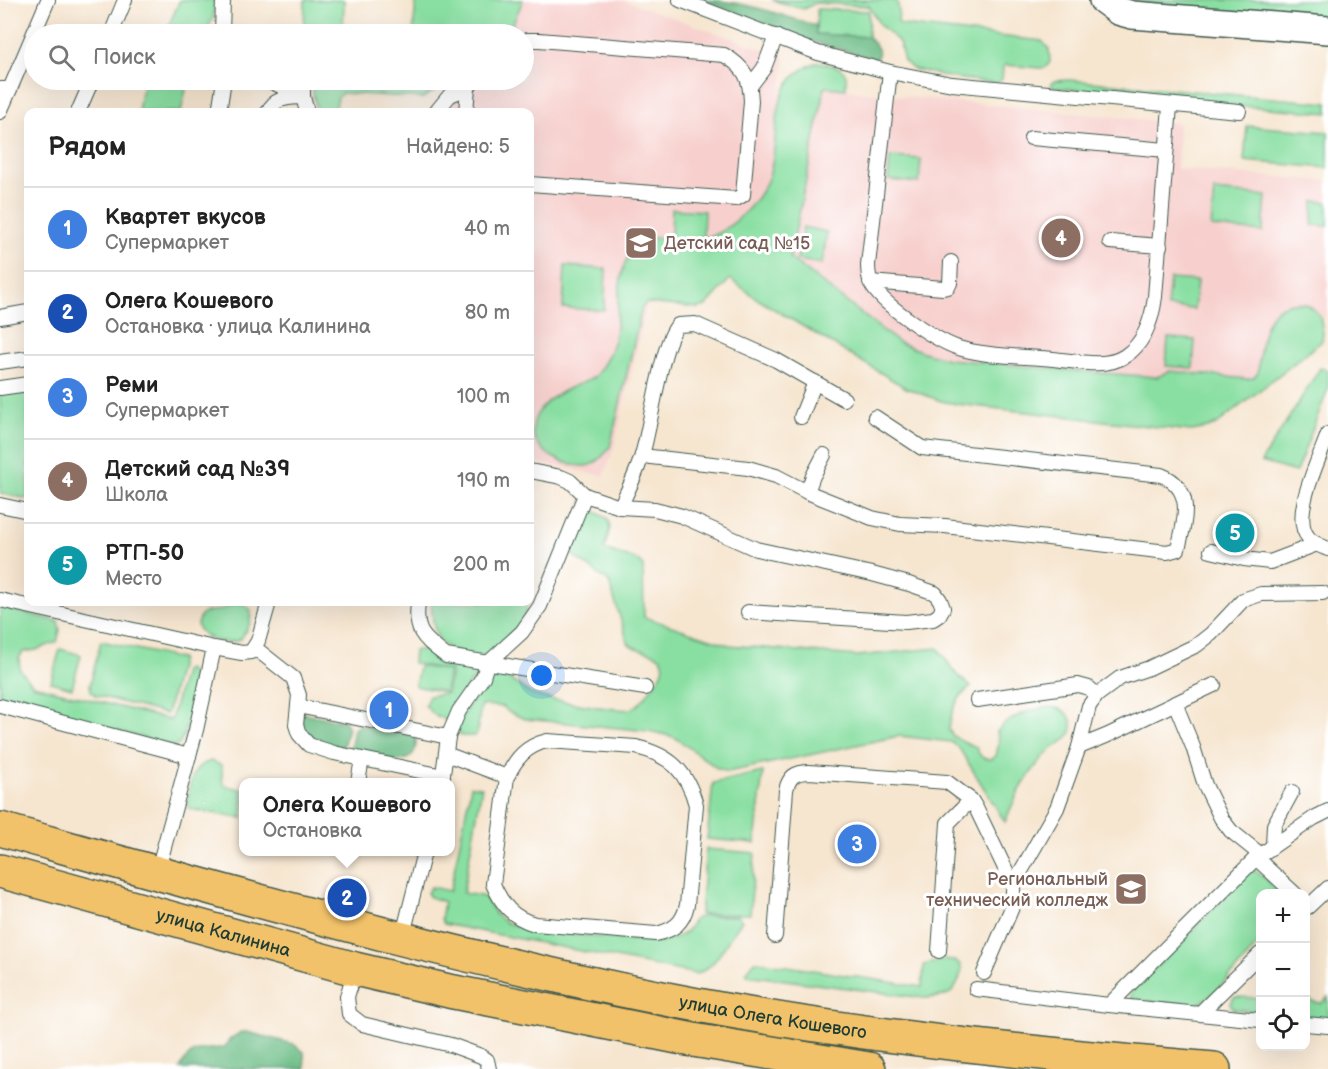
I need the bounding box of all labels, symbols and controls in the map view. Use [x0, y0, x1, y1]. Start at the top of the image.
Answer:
search box [24, 24, 534, 90]
icon: search [45, 41, 78, 74]
text: Поиск [93, 44, 156, 71]
text: Рядом [48, 132, 126, 163]
text: Найдено: 5 [406, 135, 510, 159]
text: Квартет вкусов [105, 204, 266, 231]
pin: 4 [1042, 216, 1080, 260]
text: 1 [63, 217, 72, 241]
text: 40 m [464, 217, 510, 241]
school or university icon: Детский сад №15 [623, 225, 659, 261]
text: Супермаркет [105, 231, 229, 255]
place label: Детский сад №15 [664, 233, 810, 254]
text: Олега Кошевого [105, 288, 274, 315]
text: 2 [62, 301, 73, 325]
text: 80 m [465, 301, 510, 325]
text: Остановка · улица Калинина [105, 315, 371, 339]
text: Реми [105, 372, 158, 399]
text: 3 [62, 385, 73, 409]
text: 100 m [457, 385, 510, 409]
text: Супермаркет [105, 399, 229, 423]
text: Детский сад №39 [105, 456, 290, 483]
text: 4 [62, 469, 73, 493]
text: 190 m [457, 469, 510, 493]
text: Школа [105, 483, 168, 507]
pin: 5 [1216, 510, 1254, 556]
text: РТП-50 [105, 540, 184, 567]
text: 5 [62, 553, 73, 577]
text: 200 m [453, 553, 510, 577]
text: Место [105, 567, 162, 591]
your location [527, 661, 556, 690]
pin: 1 [370, 688, 408, 732]
popup [239, 778, 455, 856]
text: Олега Кошевого [263, 792, 431, 819]
text: Остановка [263, 819, 362, 843]
pin: 3 [838, 822, 876, 866]
place label: Региональный технический колледж [926, 869, 1108, 911]
school or university icon: Региональный технический колледж [1113, 871, 1149, 907]
pin: 2 [328, 876, 366, 920]
map controls [1256, 889, 1310, 1051]
button: + [1256, 889, 1310, 943]
street label: улица Калинина [154, 904, 293, 961]
button: − [1256, 943, 1310, 997]
street label: улица Олега Кошевого [677, 991, 868, 1043]
button: locate [1256, 997, 1310, 1051]

